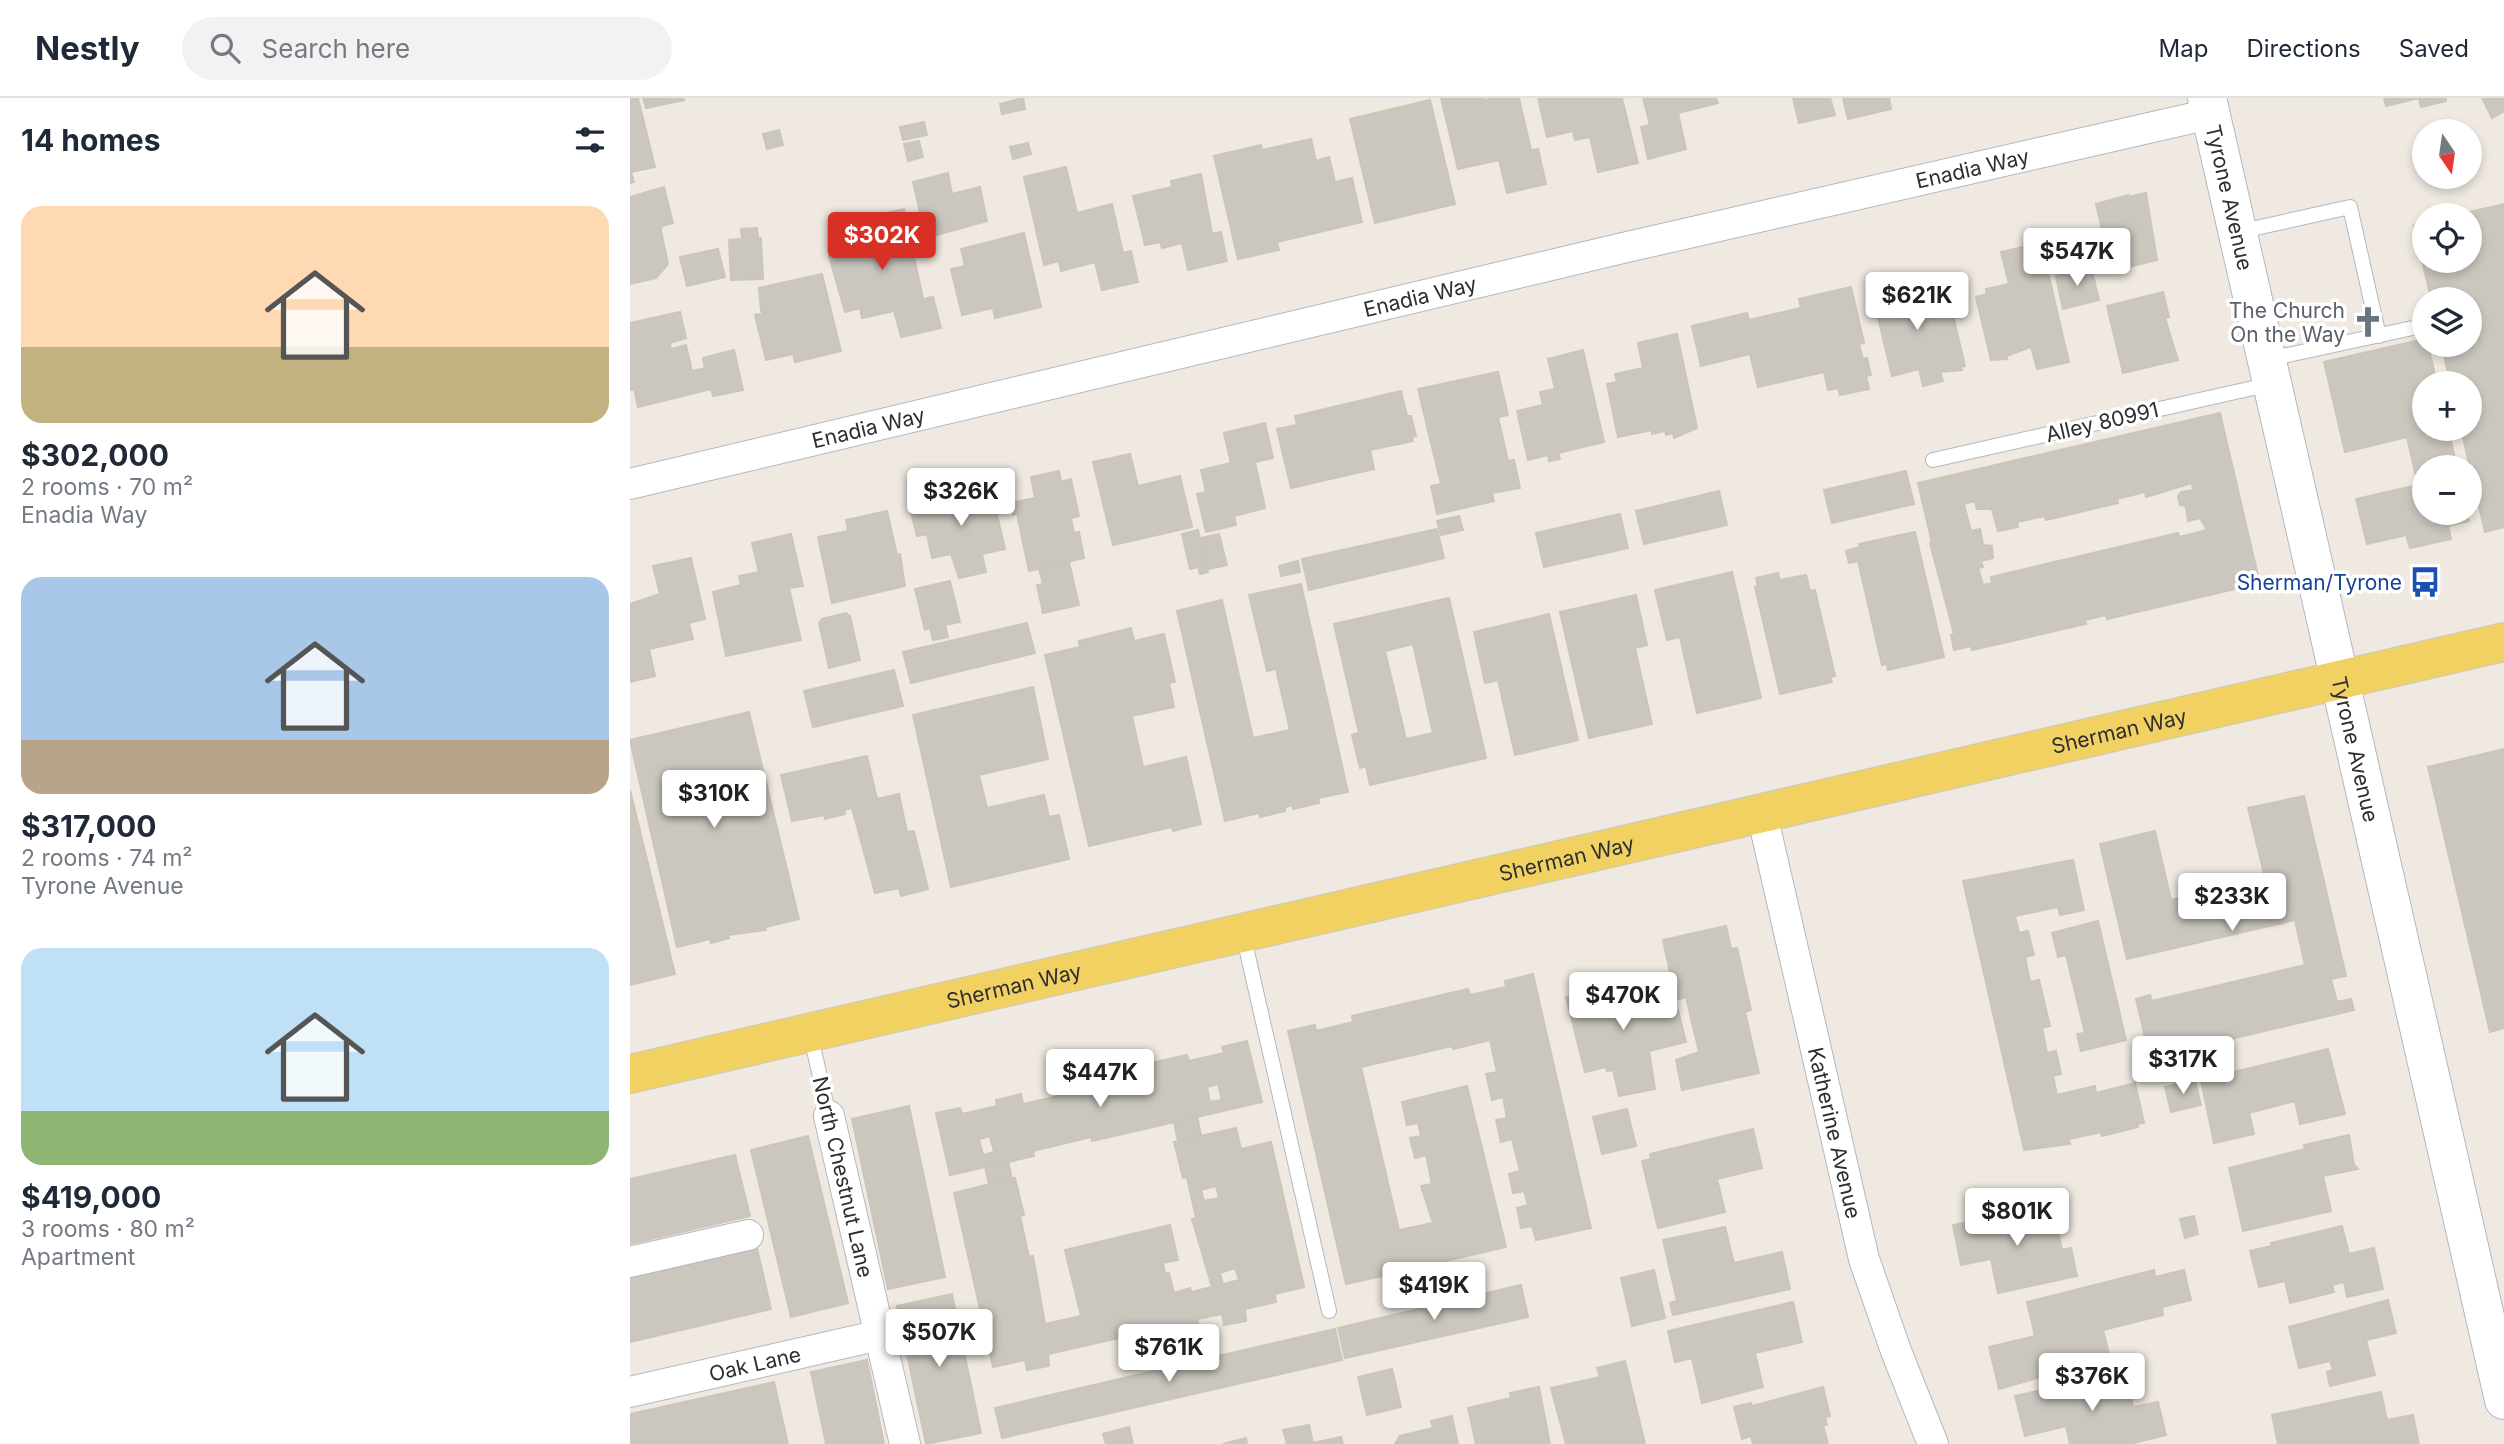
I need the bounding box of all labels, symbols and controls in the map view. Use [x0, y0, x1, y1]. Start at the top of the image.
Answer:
search box [182, 17, 672, 80]
text: Nestly [35, 28, 140, 68]
icon: search [206, 29, 244, 67]
text: Search here [262, 33, 410, 64]
text: Map [2159, 34, 2208, 63]
text: Directions [2246, 34, 2361, 63]
text: Saved [2399, 34, 2469, 63]
north arrow [2412, 119, 2482, 189]
map controls [2412, 119, 2482, 525]
icon: filters [571, 121, 609, 159]
text: 14 homes [21, 122, 160, 158]
street label: Tyrone Avenue [2201, 122, 2258, 273]
street label: Enadia Way [1913, 143, 2032, 193]
button: locate [2412, 203, 2482, 273]
pin: $302K [833, 212, 931, 272]
text: $302K [844, 221, 920, 249]
pin: $547K [2028, 228, 2126, 288]
text: $547K [2039, 237, 2115, 265]
icon: home [252, 252, 378, 378]
street label: Enadia Way [1361, 271, 1479, 322]
pin: $621K [1868, 272, 1966, 332]
text: $621K [1882, 281, 1952, 309]
button: layers [2412, 287, 2482, 357]
place label: The Church On the Way [2229, 298, 2345, 347]
church icon: The Church On the Way [2351, 305, 2385, 339]
button: + [2412, 371, 2482, 441]
street label: Alley 80991 [2043, 397, 2161, 447]
street label: Enadia Way [809, 402, 928, 453]
text: $302,000 [21, 437, 169, 473]
button: − [2412, 455, 2482, 525]
pin: $326K [912, 468, 1010, 528]
text: 2 rooms · 70 m² [21, 473, 193, 501]
text: $326K [923, 477, 999, 505]
text: Enadia Way [21, 501, 147, 529]
bus stop icon: Sherman/Tyrone [2408, 565, 2442, 599]
place label: Sherman/Tyrone [2237, 570, 2402, 595]
icon: home [252, 623, 378, 749]
street label: Tyrone Avenue [2327, 674, 2384, 825]
street label: Sherman Way [2049, 703, 2189, 758]
pin: $310K [665, 770, 763, 830]
text: $310K [678, 779, 750, 807]
text: $317,000 [21, 808, 156, 844]
street label: Sherman Way [1496, 830, 1637, 886]
text: 2 rooms · 74 m² [21, 844, 193, 872]
text: Tyrone Avenue [21, 872, 184, 900]
pin: $233K [2183, 874, 2281, 933]
text: $233K [2194, 882, 2270, 910]
street label: Sherman Way [944, 958, 1084, 1013]
pin: $470K [1574, 972, 1672, 1032]
text: $470K [1585, 981, 1661, 1009]
icon: home [252, 994, 378, 1120]
pin: $317K [2134, 1037, 2232, 1096]
street label: Katherine Avenue [1803, 1045, 1867, 1221]
text: $317K [2148, 1045, 2218, 1073]
pin: $447K [1051, 1049, 1149, 1109]
text: $447K [1062, 1058, 1138, 1086]
street label: North Chestnut Lane [808, 1074, 878, 1280]
text: $419,000 [21, 1179, 161, 1215]
pin: $801K [1968, 1188, 2066, 1248]
text: $801K [1981, 1197, 2053, 1225]
text: 3 rooms · 80 m² [21, 1215, 195, 1243]
text: Apartment [21, 1243, 135, 1271]
pin: $419K [1385, 1262, 1483, 1322]
text: $419K [1398, 1271, 1470, 1299]
pin: $507K [890, 1310, 988, 1369]
text: $507K [902, 1318, 976, 1346]
pin: $761K [1120, 1324, 1218, 1384]
text: $761K [1134, 1333, 1204, 1361]
street label: Oak Lane [706, 1341, 803, 1386]
pin: $376K [2043, 1354, 2141, 1413]
text: $376K [2055, 1362, 2129, 1390]

